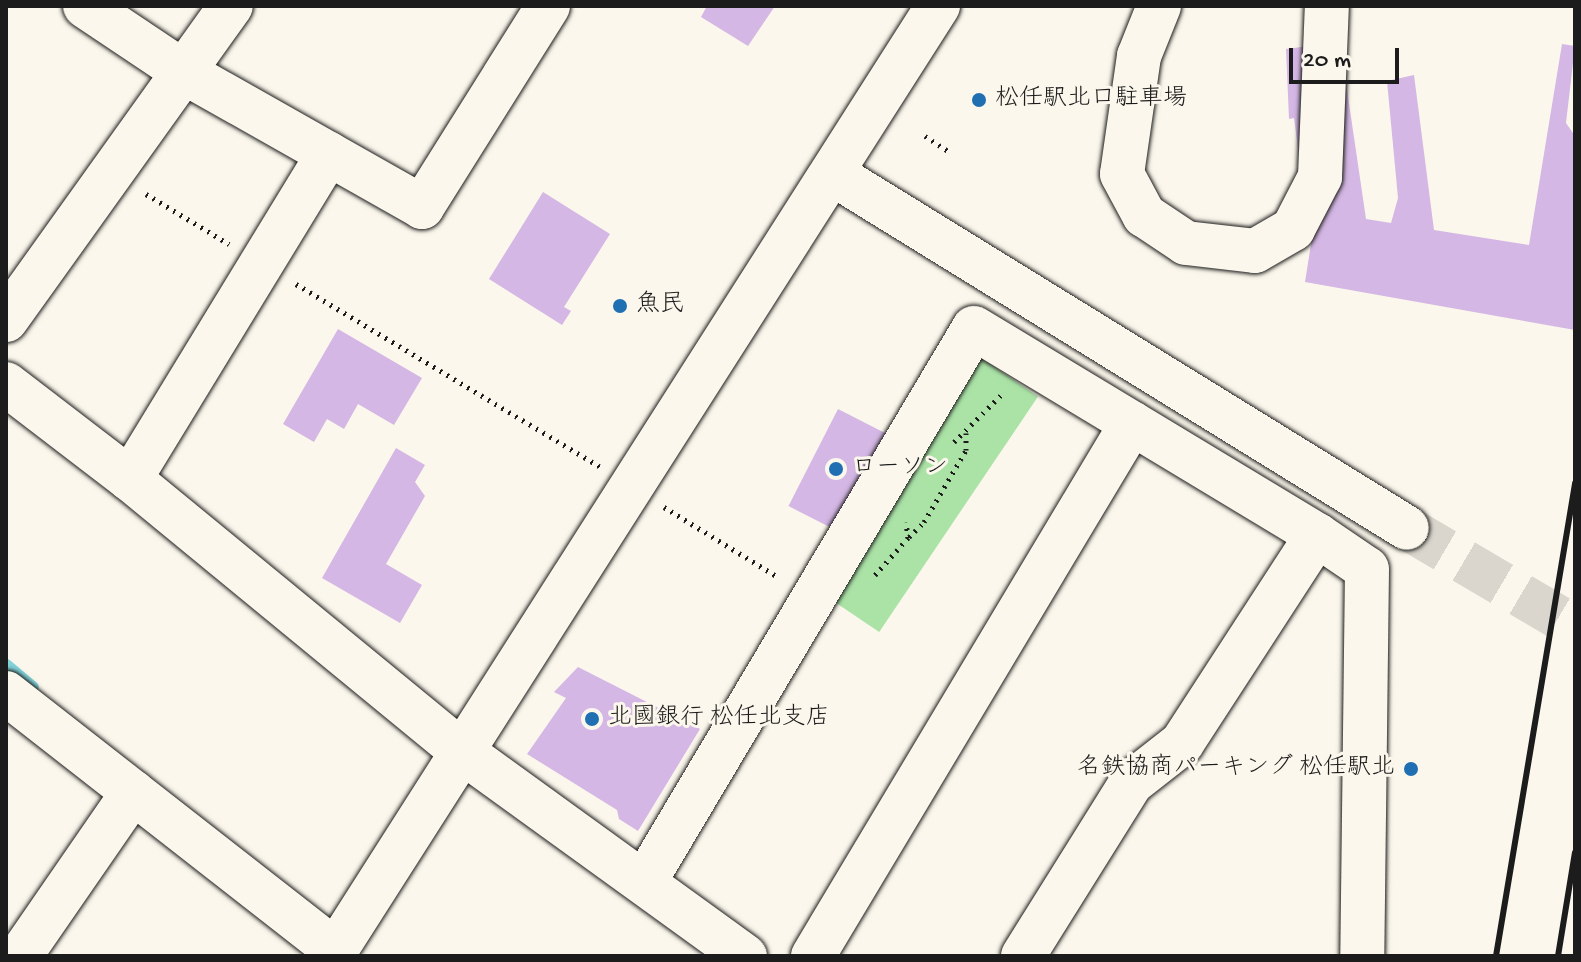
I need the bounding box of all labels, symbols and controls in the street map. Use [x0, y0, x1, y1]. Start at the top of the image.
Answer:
scale bar [1293, 32, 1403, 82]
text: 20 m [1303, 47, 1351, 76]
place label: 松任駅北口駐車場 [995, 86, 1187, 114]
marker: 松任駅北口駐車場 [970, 91, 988, 109]
place label: 魚民 [636, 292, 684, 320]
marker: 魚民 [611, 297, 629, 315]
place label: ローソン [852, 455, 948, 483]
marker: ローソン [827, 460, 845, 478]
place label: 北國銀行 松任北支店 [608, 705, 830, 733]
marker: 北國銀行 松任北支店 [583, 710, 601, 728]
place label: 名鉄協商パーキング 松任駅北 [1077, 755, 1395, 783]
marker: 名鉄協商パーキング 松任駅北 [1402, 760, 1420, 778]

